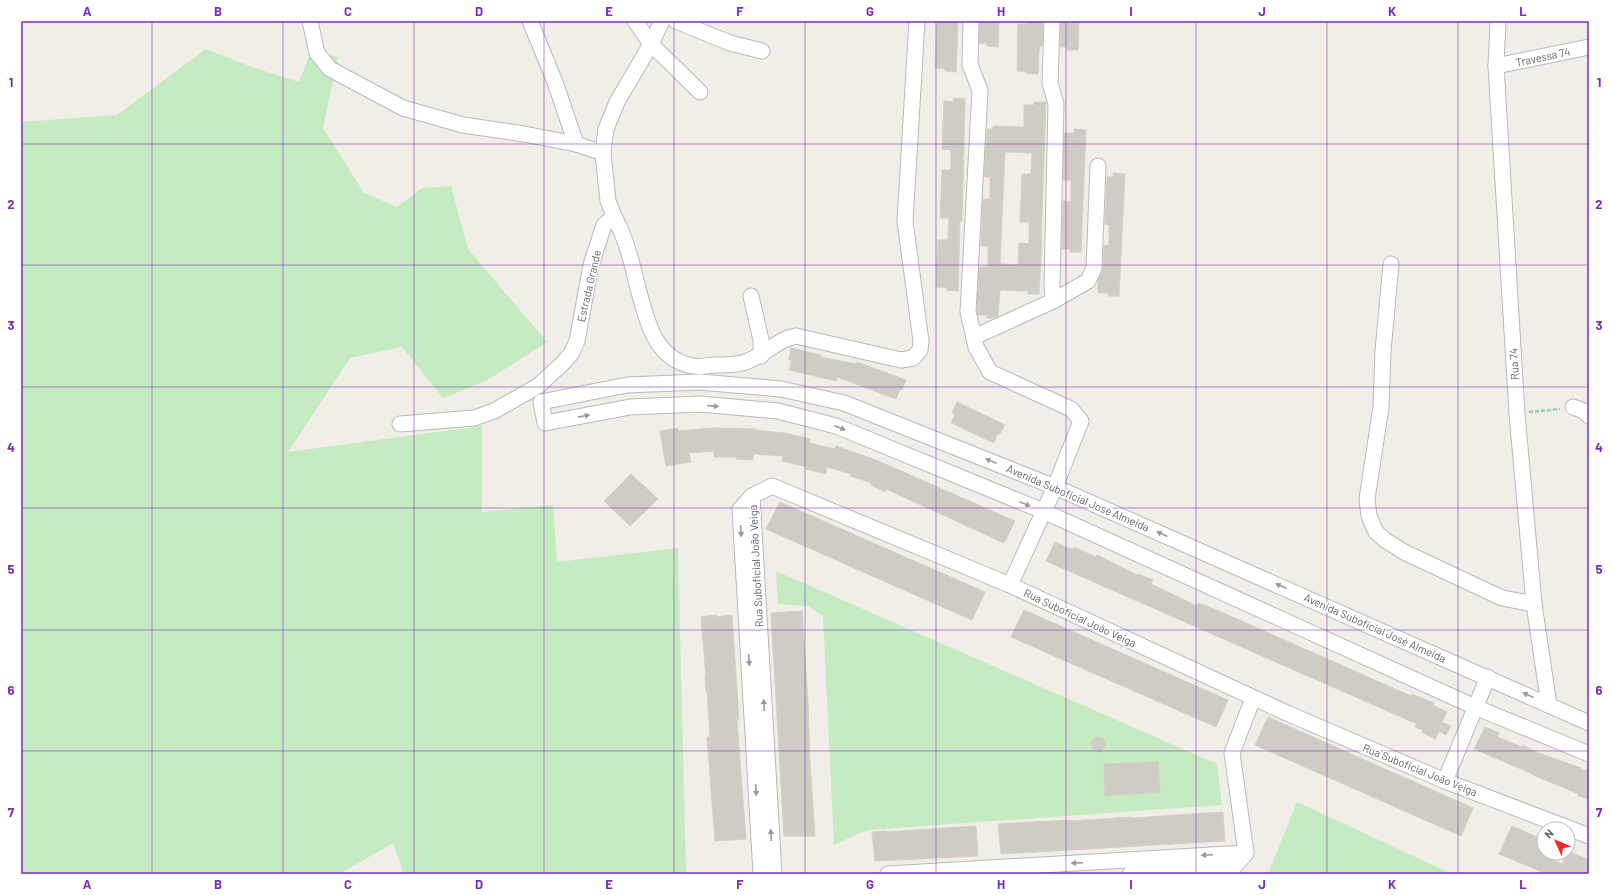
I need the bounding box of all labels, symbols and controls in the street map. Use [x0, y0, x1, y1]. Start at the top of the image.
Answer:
text: A [83, 3, 92, 19]
text: B [214, 3, 222, 19]
text: C [344, 3, 352, 19]
text: D [475, 3, 483, 19]
text: E [605, 3, 613, 19]
text: F [736, 3, 744, 19]
text: G [866, 3, 874, 19]
text: H [997, 3, 1005, 19]
text: I [1129, 3, 1133, 19]
text: J [1258, 3, 1266, 19]
text: K [1388, 3, 1396, 19]
text: L [1519, 3, 1527, 19]
street label: Travessa 74 [1514, 44, 1571, 69]
text: 1 [9, 74, 13, 90]
text: 1 [1597, 74, 1601, 90]
text: 2 [7, 196, 15, 212]
text: 2 [1595, 196, 1603, 212]
street label: Estrada Grande [574, 249, 603, 323]
text: 3 [7, 317, 15, 333]
text: 3 [1595, 317, 1603, 333]
street label: Rua 74 [1506, 348, 1521, 380]
one-way arrow [707, 402, 719, 409]
one-way arrow [577, 413, 590, 419]
one-way arrow [834, 426, 846, 432]
text: 4 [7, 439, 15, 455]
text: 4 [1595, 439, 1603, 455]
one-way arrow [984, 458, 996, 464]
street label: Avenida Suboficial José Almeida [1005, 461, 1152, 534]
one-way arrow [1020, 501, 1031, 507]
street label: Rua Suboficial João Veiga [746, 505, 765, 628]
one-way arrow [738, 525, 745, 537]
one-way arrow [1156, 531, 1167, 537]
text: 5 [7, 561, 15, 577]
text: 5 [1595, 561, 1603, 577]
one-way arrow [1275, 583, 1287, 589]
street label: Rua Suboficial João Veiga [1022, 586, 1138, 649]
street label: Avenida Suboficial José Almeida [1302, 590, 1448, 665]
one-way arrow [746, 654, 752, 667]
text: 6 [8, 682, 15, 698]
text: 6 [1596, 682, 1603, 698]
one-way arrow [1521, 692, 1533, 698]
one-way arrow [760, 699, 767, 711]
street label: Rua Suboficial João Veiga [1361, 741, 1479, 799]
one-way arrow [753, 784, 760, 796]
text: 7 [8, 804, 15, 820]
text: 7 [1596, 804, 1603, 820]
north arrow [1536, 821, 1576, 861]
text: N [1541, 826, 1556, 841]
one-way arrow [768, 829, 775, 841]
one-way arrow [1201, 851, 1213, 858]
one-way arrow [1071, 859, 1083, 866]
text: A [83, 876, 92, 892]
text: B [214, 876, 222, 892]
text: C [344, 876, 352, 892]
text: D [475, 876, 483, 892]
text: E [605, 876, 613, 892]
text: F [736, 876, 744, 892]
text: G [866, 876, 874, 892]
text: H [997, 876, 1005, 892]
text: I [1129, 876, 1133, 892]
text: J [1258, 876, 1266, 892]
text: K [1388, 876, 1396, 892]
text: L [1519, 876, 1527, 892]

